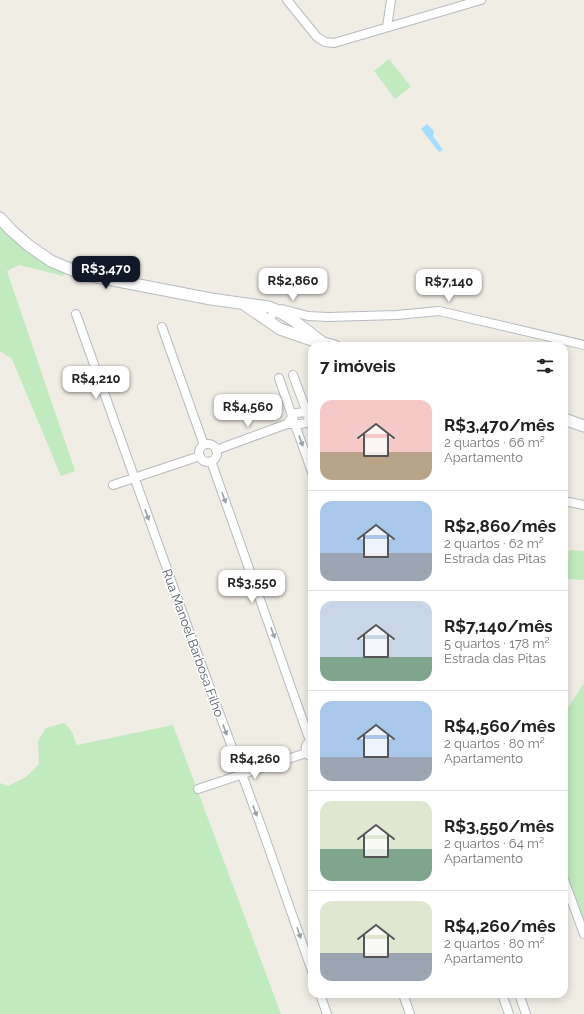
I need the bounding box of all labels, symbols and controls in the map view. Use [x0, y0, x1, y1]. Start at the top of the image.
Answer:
pin: R$3,470 [69, 256, 143, 290]
text: R$3,470 [81, 261, 131, 276]
pin: R$2,860 [256, 268, 330, 302]
pin: R$7,140 [412, 269, 486, 303]
text: R$2,860 [268, 273, 318, 288]
text: R$7,140 [425, 274, 473, 289]
icon: filters [534, 355, 556, 377]
text: 7 imóveis [320, 356, 396, 376]
pin: R$4,210 [59, 366, 133, 400]
text: R$4,210 [71, 371, 121, 386]
pin: R$4,560 [211, 394, 285, 428]
text: R$4,560 [223, 399, 273, 414]
text: R$3,470/mês [444, 415, 555, 435]
icon: home [352, 416, 400, 464]
text: 2 quartos · 66 m² [444, 435, 545, 450]
one-way arrow [298, 436, 304, 448]
text: Apartamento [444, 450, 523, 465]
one-way arrow [221, 492, 227, 504]
one-way arrow [145, 510, 151, 522]
text: R$2,860/mês [444, 516, 556, 536]
icon: home [352, 517, 400, 565]
text: 2 quartos · 62 m² [444, 536, 544, 551]
text: Estrada das Pitas [444, 551, 546, 566]
street label: Rua Manoel Barbosa Filho [159, 567, 227, 719]
pin: R$3,550 [215, 570, 289, 604]
text: R$3,550 [227, 575, 277, 590]
text: R$7,140/mês [444, 616, 553, 636]
icon: home [352, 617, 400, 665]
one-way arrow [270, 627, 276, 639]
text: 5 quartos · 178 m² [444, 636, 550, 651]
text: Estrada das Pitas [444, 651, 546, 666]
text: R$4,560/mês [444, 716, 555, 736]
icon: home [352, 717, 400, 765]
one-way arrow [222, 724, 228, 736]
text: 2 quartos · 80 m² [444, 736, 545, 751]
pin: R$4,260 [218, 746, 292, 780]
text: R$4,260 [230, 751, 280, 766]
text: Apartamento [444, 751, 523, 766]
one-way arrow [252, 805, 258, 817]
text: R$3,550/mês [444, 816, 554, 836]
icon: home [352, 817, 400, 865]
text: 2 quartos · 64 m² [444, 836, 544, 851]
text: Apartamento [444, 851, 523, 866]
text: R$4,260/mês [444, 916, 556, 936]
icon: home [352, 917, 400, 965]
one-way arrow [296, 928, 302, 940]
text: 2 quartos · 80 m² [444, 936, 545, 951]
text: Apartamento [444, 951, 523, 966]

